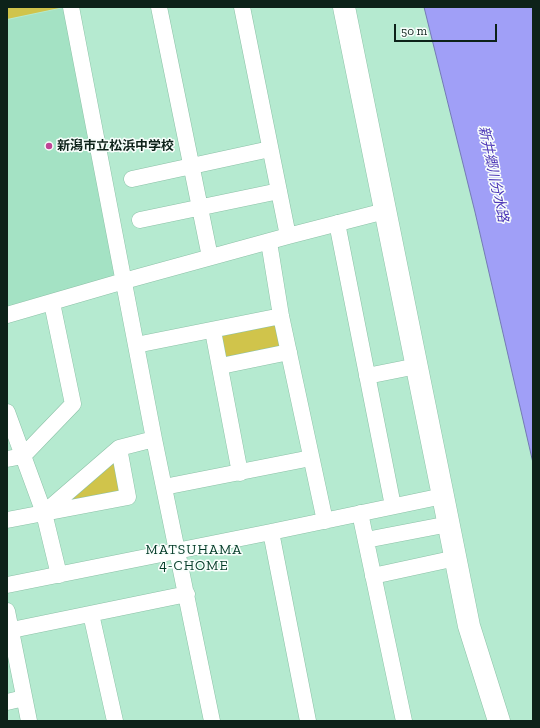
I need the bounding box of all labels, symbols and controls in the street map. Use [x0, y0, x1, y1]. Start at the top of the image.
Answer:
scale bar [396, 16, 499, 42]
text: 50 m [401, 24, 427, 38]
water label: 新井郷川分水路 [475, 124, 511, 224]
place label: 新潟市立松浜中学校 [57, 138, 174, 154]
marker: 新潟市立松浜中学校 [44, 141, 54, 151]
district label: MATSUHAMA 4-CHOME [146, 542, 242, 574]

